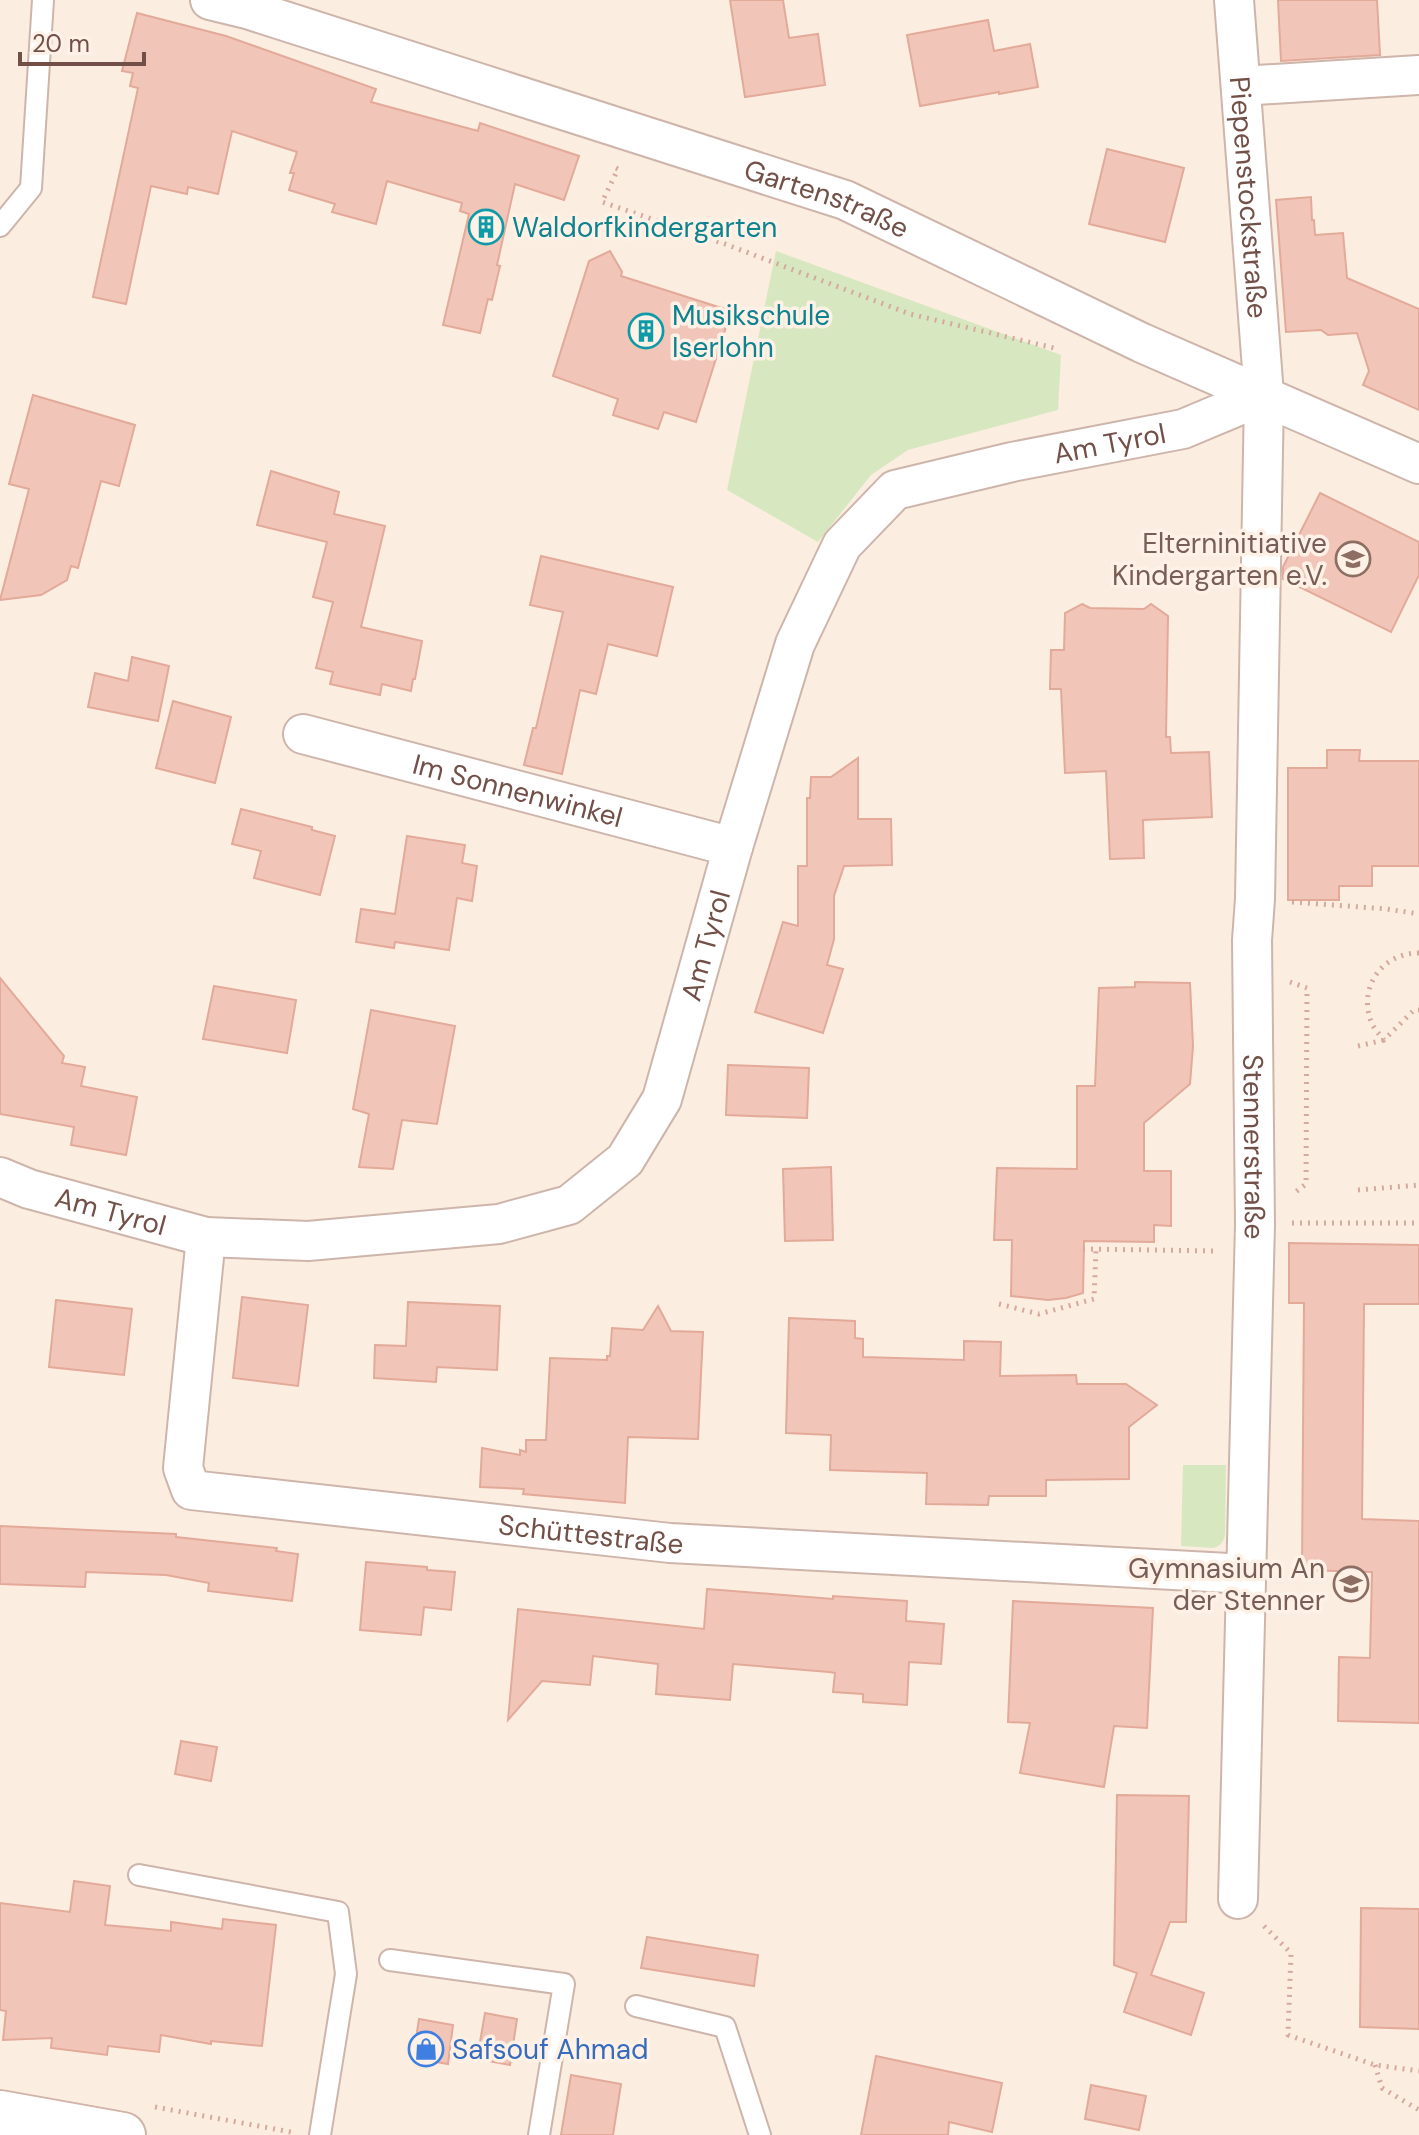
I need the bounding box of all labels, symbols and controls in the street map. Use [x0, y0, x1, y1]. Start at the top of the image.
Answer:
scale bar [20, 16, 144, 66]
text: 20 m [32, 28, 90, 59]
street label: Piepenstockstraße [1221, 75, 1277, 320]
street label: Gartenstraße [740, 151, 915, 247]
building icon: Waldorfkindergarten [467, 208, 505, 246]
place label: Waldorfkindergarten [512, 209, 777, 246]
place label: Musikschule Iserlohn [672, 297, 830, 366]
building icon: Musikschule Iserlohn [627, 312, 665, 350]
street label: Am Tyrol [1050, 414, 1169, 472]
place label: Elterninitiative Kindergarten e.V. [1112, 525, 1327, 594]
school or university icon: Elterninitiative Kindergarten e.V. [1334, 540, 1372, 578]
street label: Im Sonnenwinkel [409, 745, 627, 836]
street label: Am Tyrol [672, 886, 739, 1005]
street label: Stennerstraße [1235, 1054, 1274, 1240]
street label: Am Tyrol [51, 1178, 170, 1244]
street label: Schüttestraße [497, 1506, 684, 1562]
place label: Gymnasium An der Stenner [1128, 1550, 1325, 1619]
school or university icon: Gymnasium An der Stenner [1332, 1565, 1370, 1603]
shop icon: Safsouf Ahmad [407, 2030, 445, 2068]
place label: Safsouf Ahmad [452, 2031, 649, 2068]

